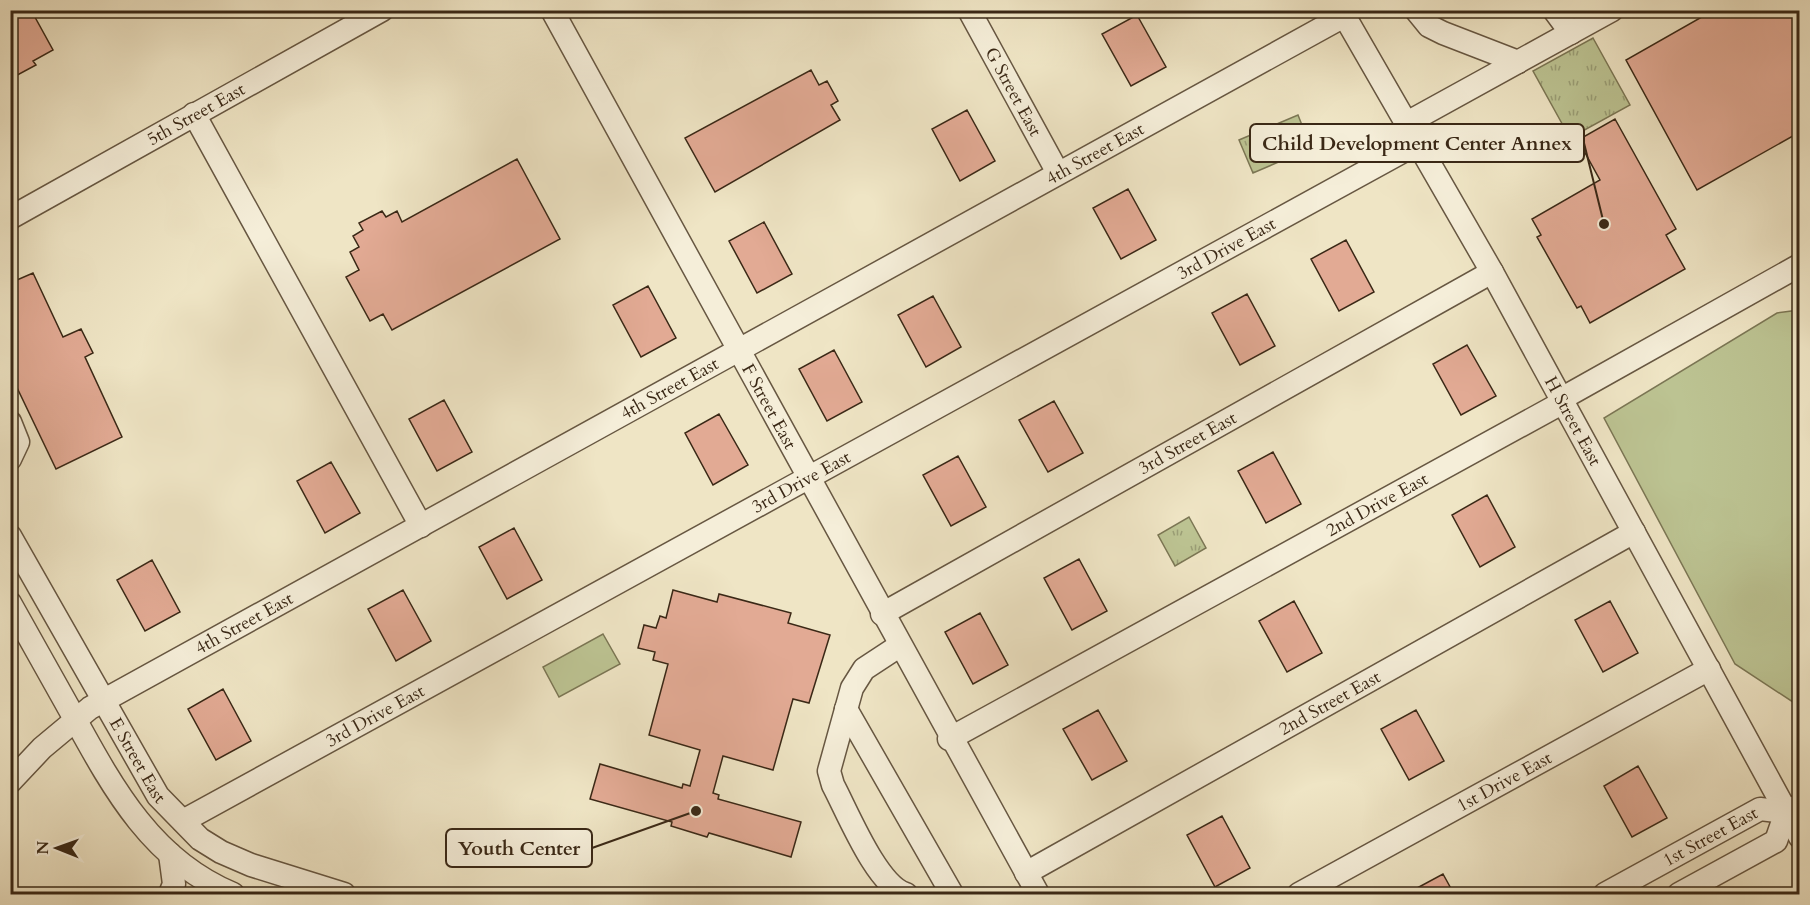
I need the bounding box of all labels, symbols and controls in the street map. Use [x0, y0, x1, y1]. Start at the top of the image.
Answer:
street label: G Street East [979, 43, 1048, 141]
street label: 5th Street East [143, 77, 250, 152]
street label: 4th Street East [1042, 117, 1149, 191]
callout: Child Development Center Annex [1250, 124, 1584, 162]
text: Child Development Center Annex [1262, 130, 1572, 157]
street label: 3rd Drive East [1172, 211, 1281, 286]
street label: 4th Street East [616, 351, 723, 426]
street label: F Street East [735, 359, 802, 454]
street label: H Street East [1538, 372, 1607, 471]
street label: 3rd Street East [1134, 406, 1241, 481]
street label: 3rd Drive East [747, 445, 855, 519]
street label: 2nd Drive East [1322, 467, 1433, 543]
street label: 4th Street East [191, 586, 298, 661]
street label: 2nd Street East [1274, 665, 1385, 742]
street label: 3rd Drive East [321, 679, 429, 753]
street label: E Street East [103, 713, 171, 810]
street label: 1st Drive East [1452, 746, 1557, 818]
street label: 1st Street East [1659, 800, 1763, 873]
north arrow [27, 818, 87, 878]
callout: Youth Center [446, 829, 592, 867]
text: Youth Center [458, 835, 581, 862]
text: N [32, 841, 54, 855]

